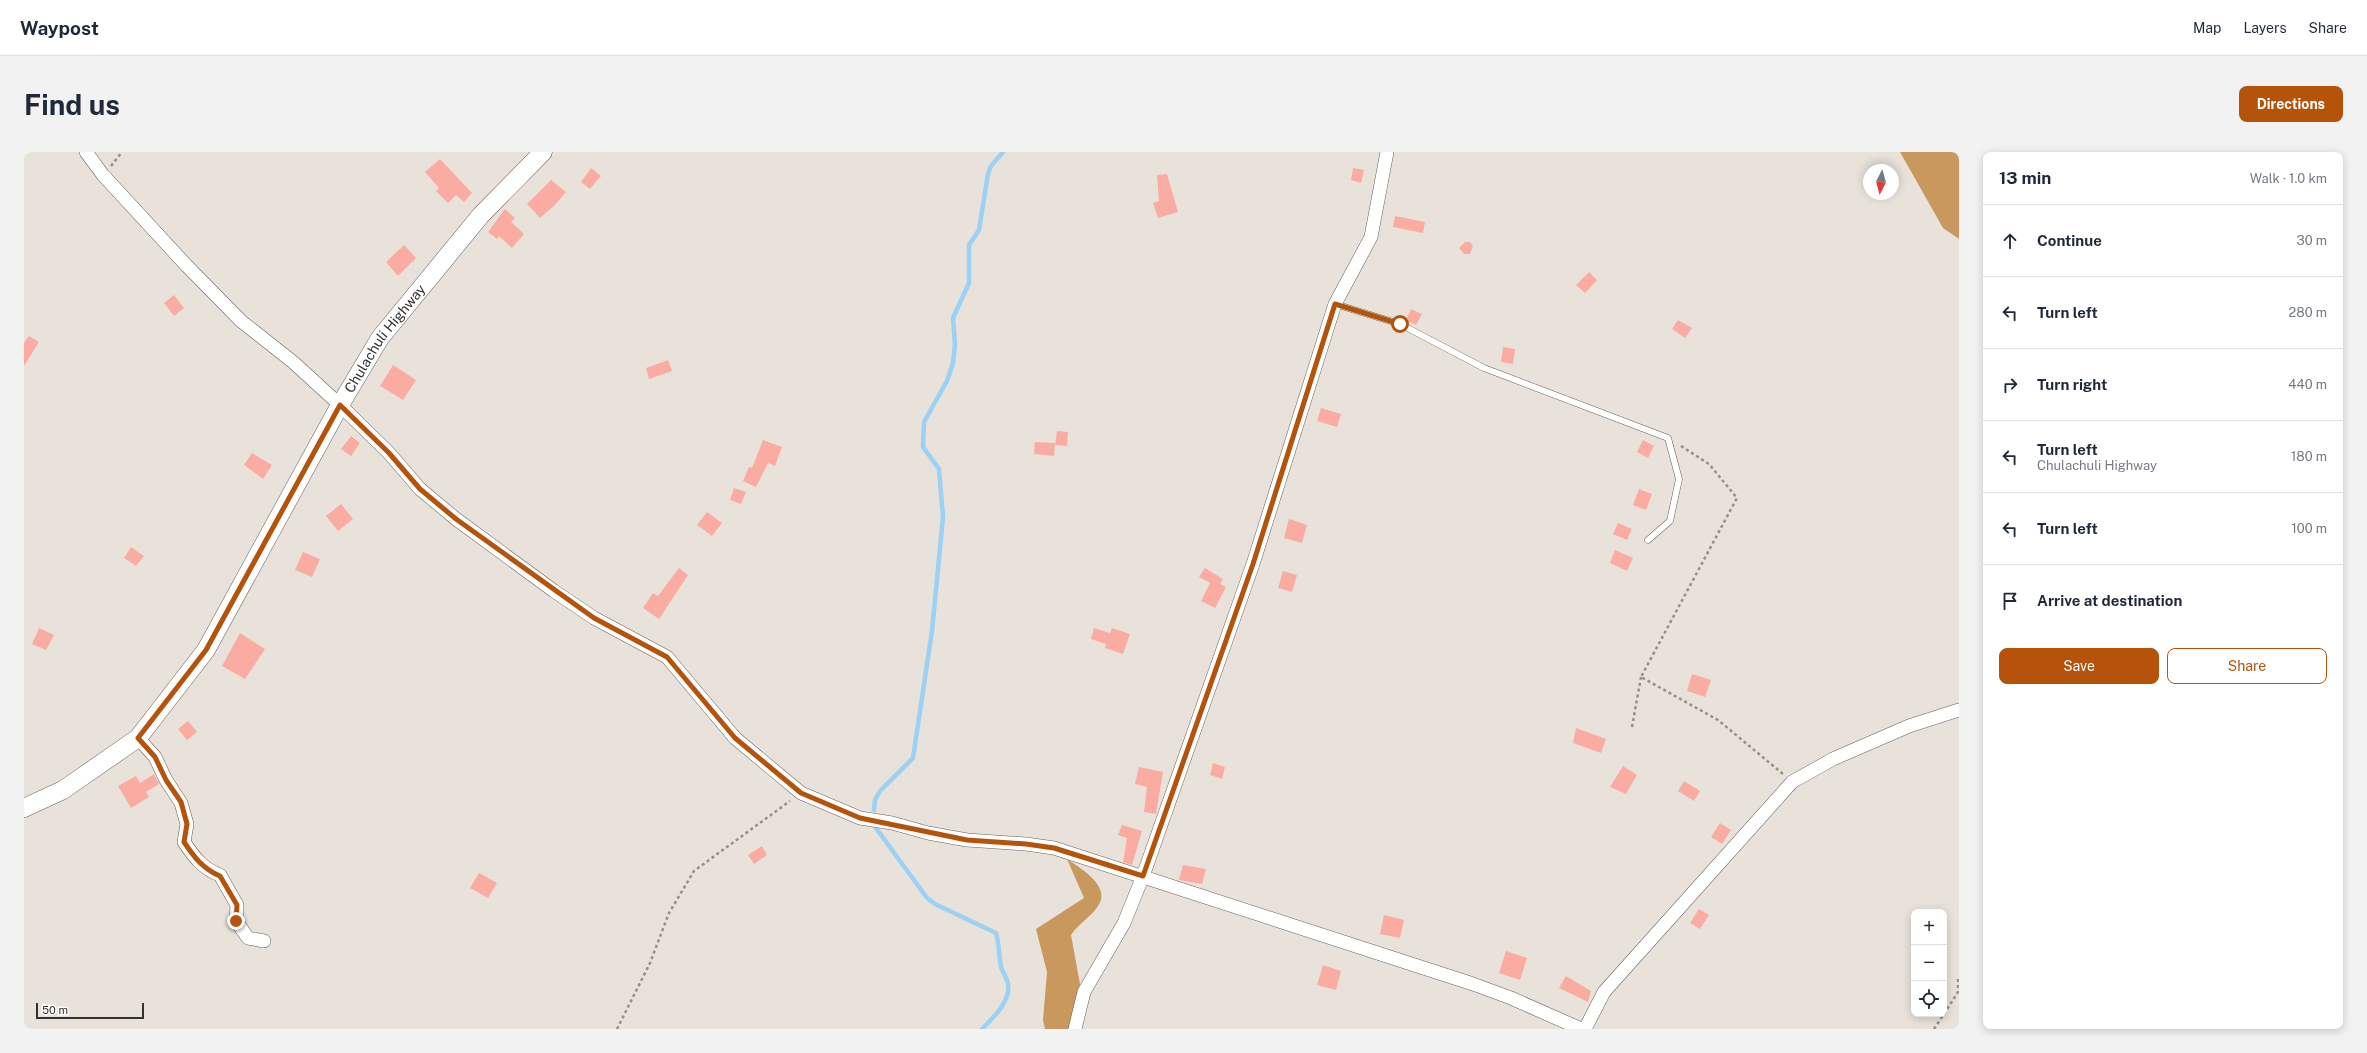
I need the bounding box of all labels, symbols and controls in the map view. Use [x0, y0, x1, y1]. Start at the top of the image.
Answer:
text: Waypost [20, 17, 99, 39]
text: Map [2193, 20, 2221, 36]
text: Layers [2243, 20, 2287, 36]
text: Share [2309, 20, 2347, 36]
button: Directions [2239, 86, 2343, 122]
text: Find us [24, 88, 120, 121]
north arrow [1863, 164, 1899, 200]
text: 13 min [1999, 168, 2051, 188]
text: Walk · 1.0 km [2250, 171, 2327, 186]
icon: ahead [1999, 230, 2021, 252]
text: Continue [2037, 232, 2102, 249]
text: 30 m [2297, 233, 2327, 248]
street label: Chulachuli Highway [341, 281, 429, 396]
icon: left [1999, 302, 2021, 324]
text: Turn left [2037, 304, 2098, 321]
text: 280 m [2289, 305, 2327, 320]
route start [1391, 315, 1409, 333]
icon: right [1999, 374, 2021, 396]
text: Turn right [2037, 376, 2107, 393]
text: 440 m [2288, 377, 2327, 392]
text: Turn left [2037, 441, 2098, 458]
icon: left [1999, 446, 2021, 468]
text: 180 m [2291, 449, 2327, 464]
text: Chulachuli Highway [2037, 458, 2157, 473]
icon: left [1999, 518, 2021, 540]
text: Turn left [2037, 520, 2098, 537]
text: 100 m [2291, 521, 2327, 536]
icon: arrive [1999, 590, 2021, 612]
text: Arrive at destination [2037, 592, 2182, 609]
button: Save [1999, 648, 2159, 684]
button: Share [2167, 648, 2327, 684]
map controls [1911, 909, 1947, 1017]
button: + [1911, 909, 1947, 945]
route end [227, 912, 245, 930]
button: − [1911, 945, 1947, 981]
button: locate [1911, 981, 1947, 1017]
scale bar [36, 1001, 144, 1020]
text: 50 m [42, 1004, 68, 1016]

